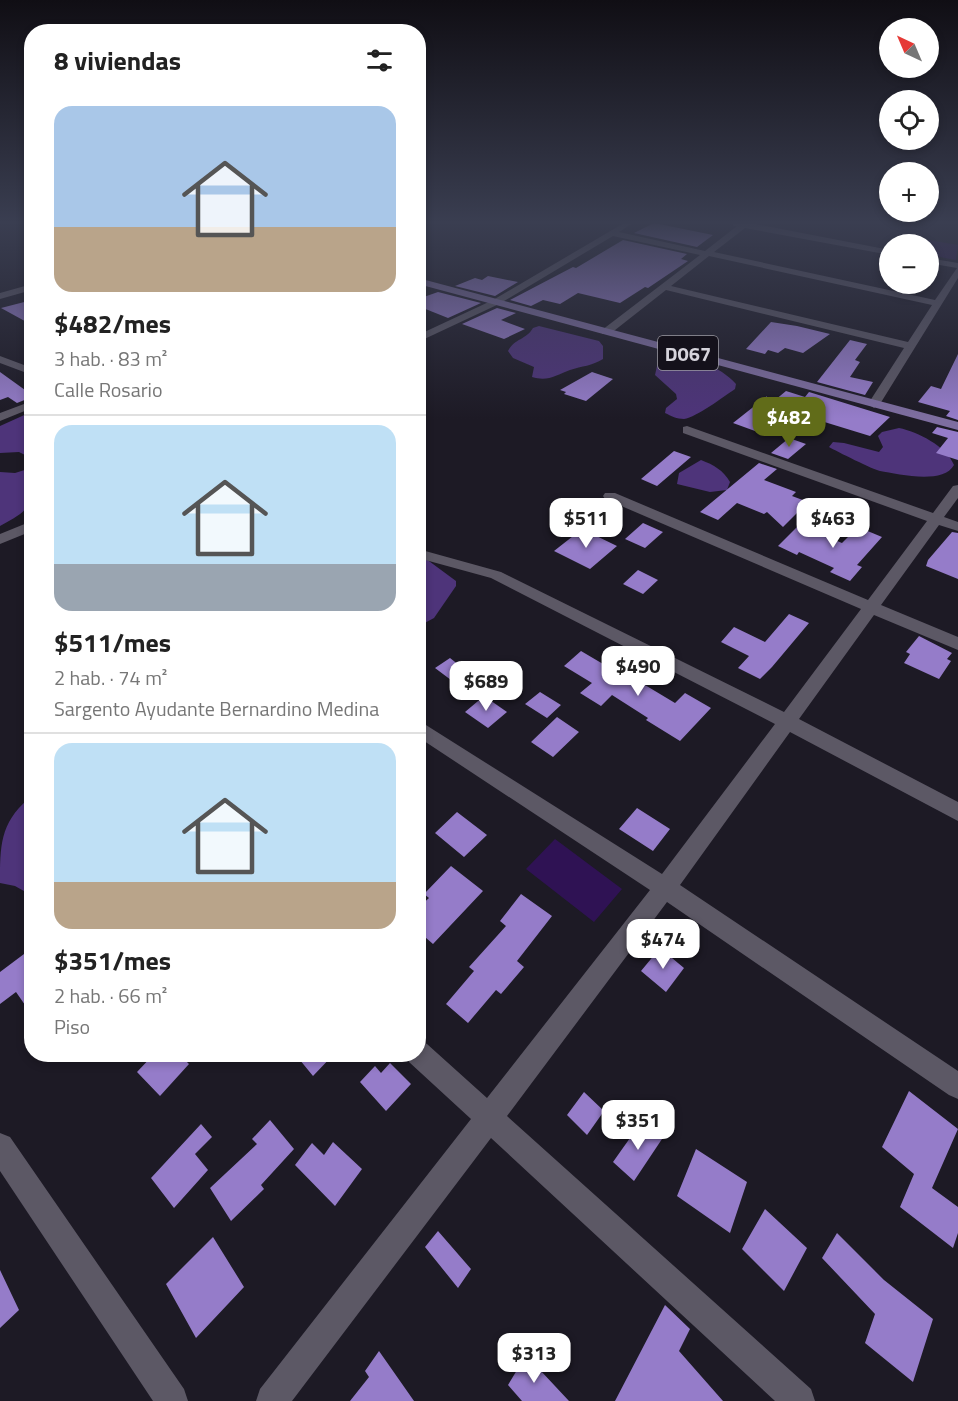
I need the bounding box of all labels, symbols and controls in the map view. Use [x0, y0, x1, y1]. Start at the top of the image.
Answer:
north arrow [879, 18, 939, 78]
map controls [879, 18, 939, 294]
text: 8 viviendas [54, 41, 181, 80]
icon: filters [363, 44, 396, 77]
button: locate [879, 90, 939, 150]
icon: home [171, 145, 279, 253]
button: + [879, 162, 939, 222]
button: − [879, 234, 939, 294]
text: $482/mes [54, 304, 171, 343]
road number: D067 [658, 336, 718, 370]
text: 3 hab. · 83 m² [54, 343, 167, 374]
text: Calle Rosario [54, 374, 163, 405]
pin: $482 [753, 397, 825, 448]
text: $482 [767, 401, 811, 432]
icon: home [171, 464, 279, 572]
pin: $511 [550, 498, 622, 549]
pin: $463 [797, 498, 869, 549]
text: $511 [564, 502, 608, 533]
text: $463 [811, 502, 855, 533]
text: $511/mes [54, 623, 171, 662]
pin: $490 [602, 646, 674, 697]
text: $490 [616, 650, 660, 681]
pin: $689 [450, 661, 522, 712]
text: 2 hab. · 74 m² [54, 662, 167, 693]
text: $689 [464, 665, 508, 696]
text: Sargento Ayudante Bernardino Medina [54, 693, 379, 724]
icon: home [171, 782, 279, 890]
pin: $474 [627, 919, 699, 970]
text: $474 [641, 923, 685, 954]
text: $351/mes [54, 941, 171, 980]
text: 2 hab. · 66 m² [54, 980, 167, 1011]
text: Piso [54, 1011, 90, 1042]
pin: $351 [602, 1100, 674, 1151]
text: $351 [616, 1104, 660, 1135]
pin: $313 [498, 1333, 570, 1384]
text: $313 [512, 1337, 556, 1368]

